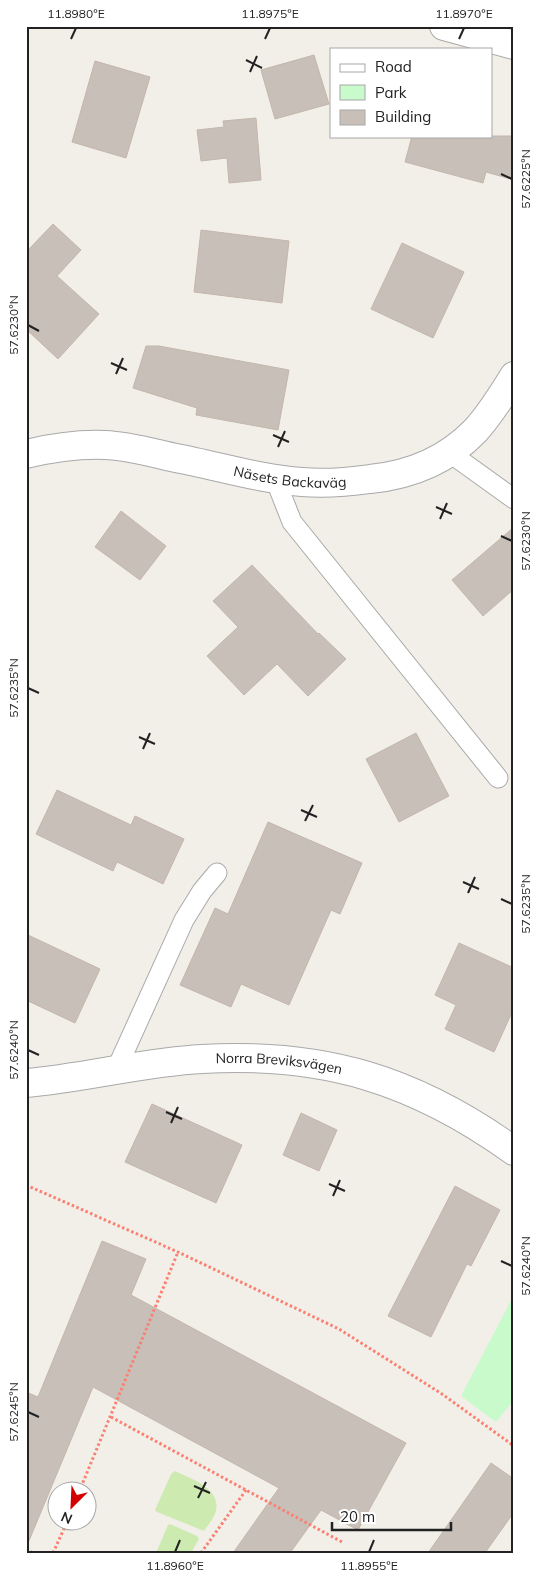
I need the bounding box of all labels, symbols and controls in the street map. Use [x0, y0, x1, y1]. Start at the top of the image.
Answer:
text: 11.8980°E [47, 6, 105, 21]
text: 11.8975°E [241, 6, 299, 21]
text: 11.8970°E [435, 6, 493, 21]
legend [330, 48, 492, 138]
text: Road [375, 57, 412, 76]
text: Park [375, 83, 407, 102]
text: Building [375, 107, 431, 126]
text: 57.6225°N [518, 149, 533, 209]
text: 57.6230°N [6, 295, 21, 355]
street label: Näsets Backaväg [232, 462, 347, 492]
text: 57.6230°N [518, 511, 533, 571]
text: 57.6235°N [6, 658, 21, 718]
text: 57.6235°N [518, 874, 533, 934]
text: 57.6240°N [6, 1020, 21, 1080]
street label: Norra Breviksvägen [215, 1049, 344, 1078]
text: 57.6240°N [518, 1236, 533, 1296]
text: 57.6245°N [6, 1382, 21, 1442]
north arrow [48, 1482, 98, 1532]
scale bar [332, 1499, 451, 1531]
text: 20 m [340, 1507, 375, 1526]
text: N [58, 1508, 75, 1528]
text: 11.8960°E [146, 1558, 204, 1573]
text: 11.8955°E [340, 1558, 398, 1573]

